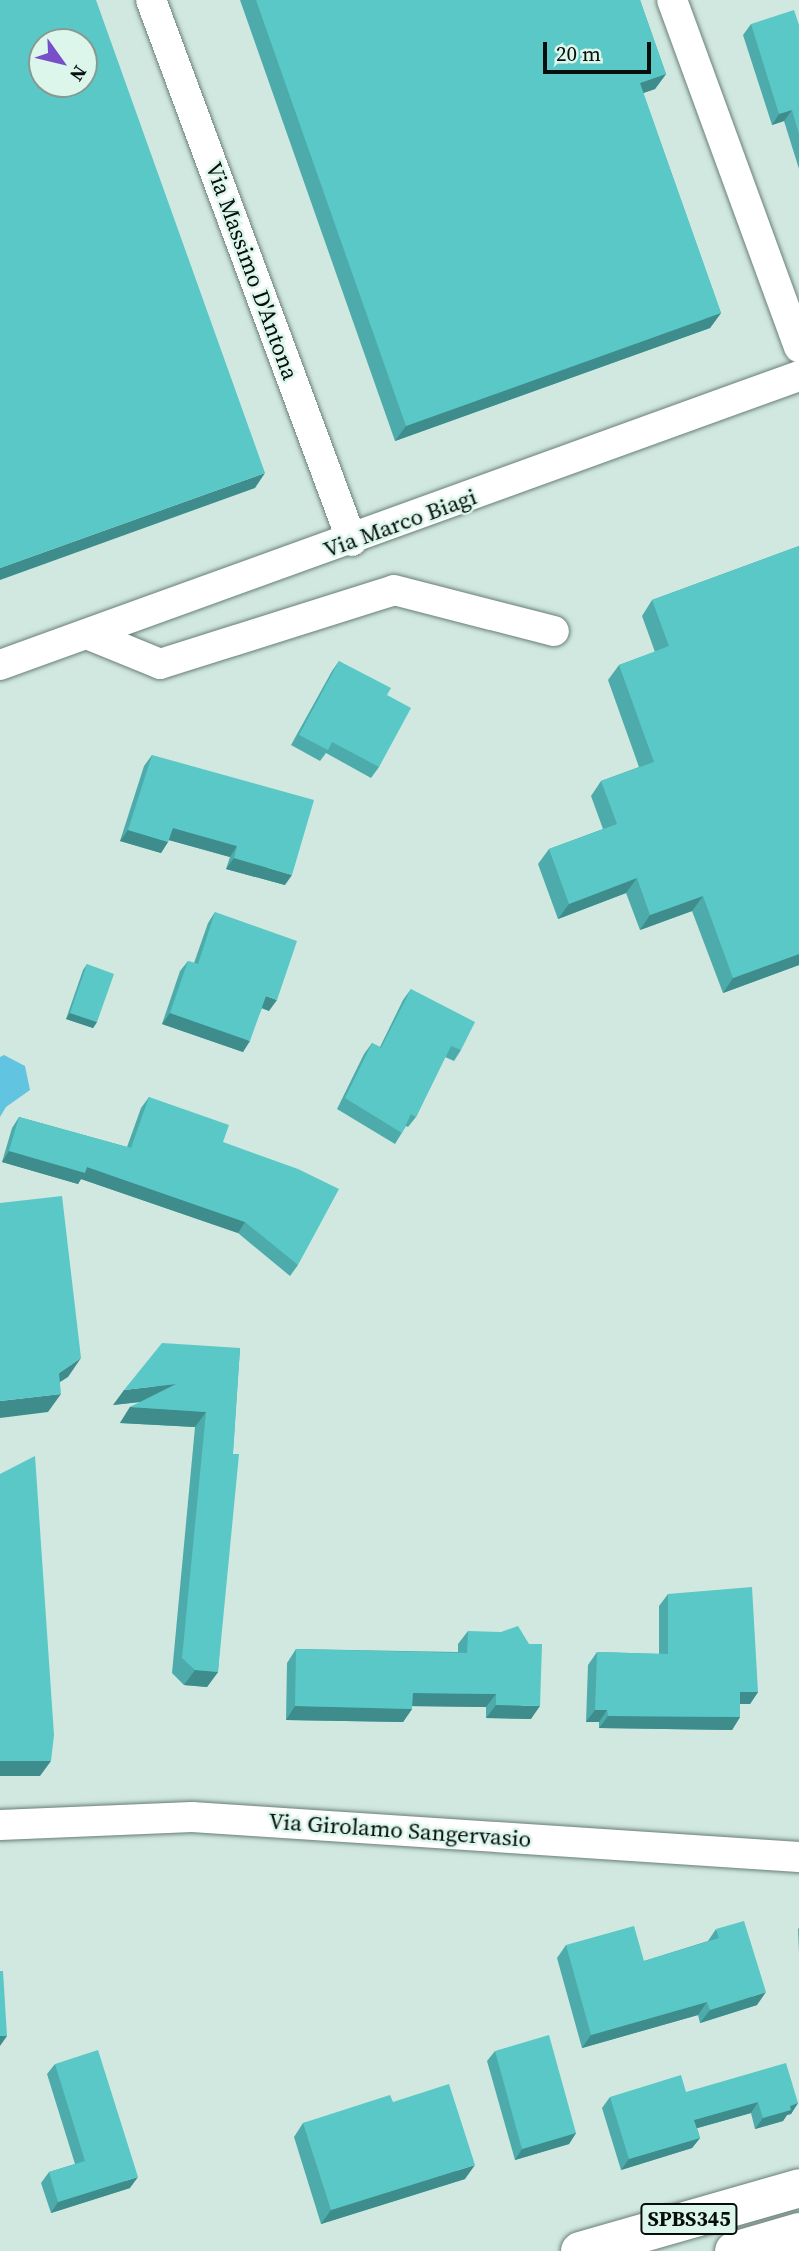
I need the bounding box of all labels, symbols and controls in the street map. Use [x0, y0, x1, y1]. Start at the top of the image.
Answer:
north arrow [28, 28, 98, 98]
scale bar [547, 28, 656, 72]
text: 20 m [556, 39, 601, 68]
text: N [64, 61, 93, 87]
street label: Via Massimo D'Antona [200, 158, 304, 384]
street label: Via Marco Biagi [320, 483, 480, 563]
street label: Via Girolamo Sangervasio [268, 1807, 532, 1853]
road number: SPBS345 [640, 2202, 738, 2236]

